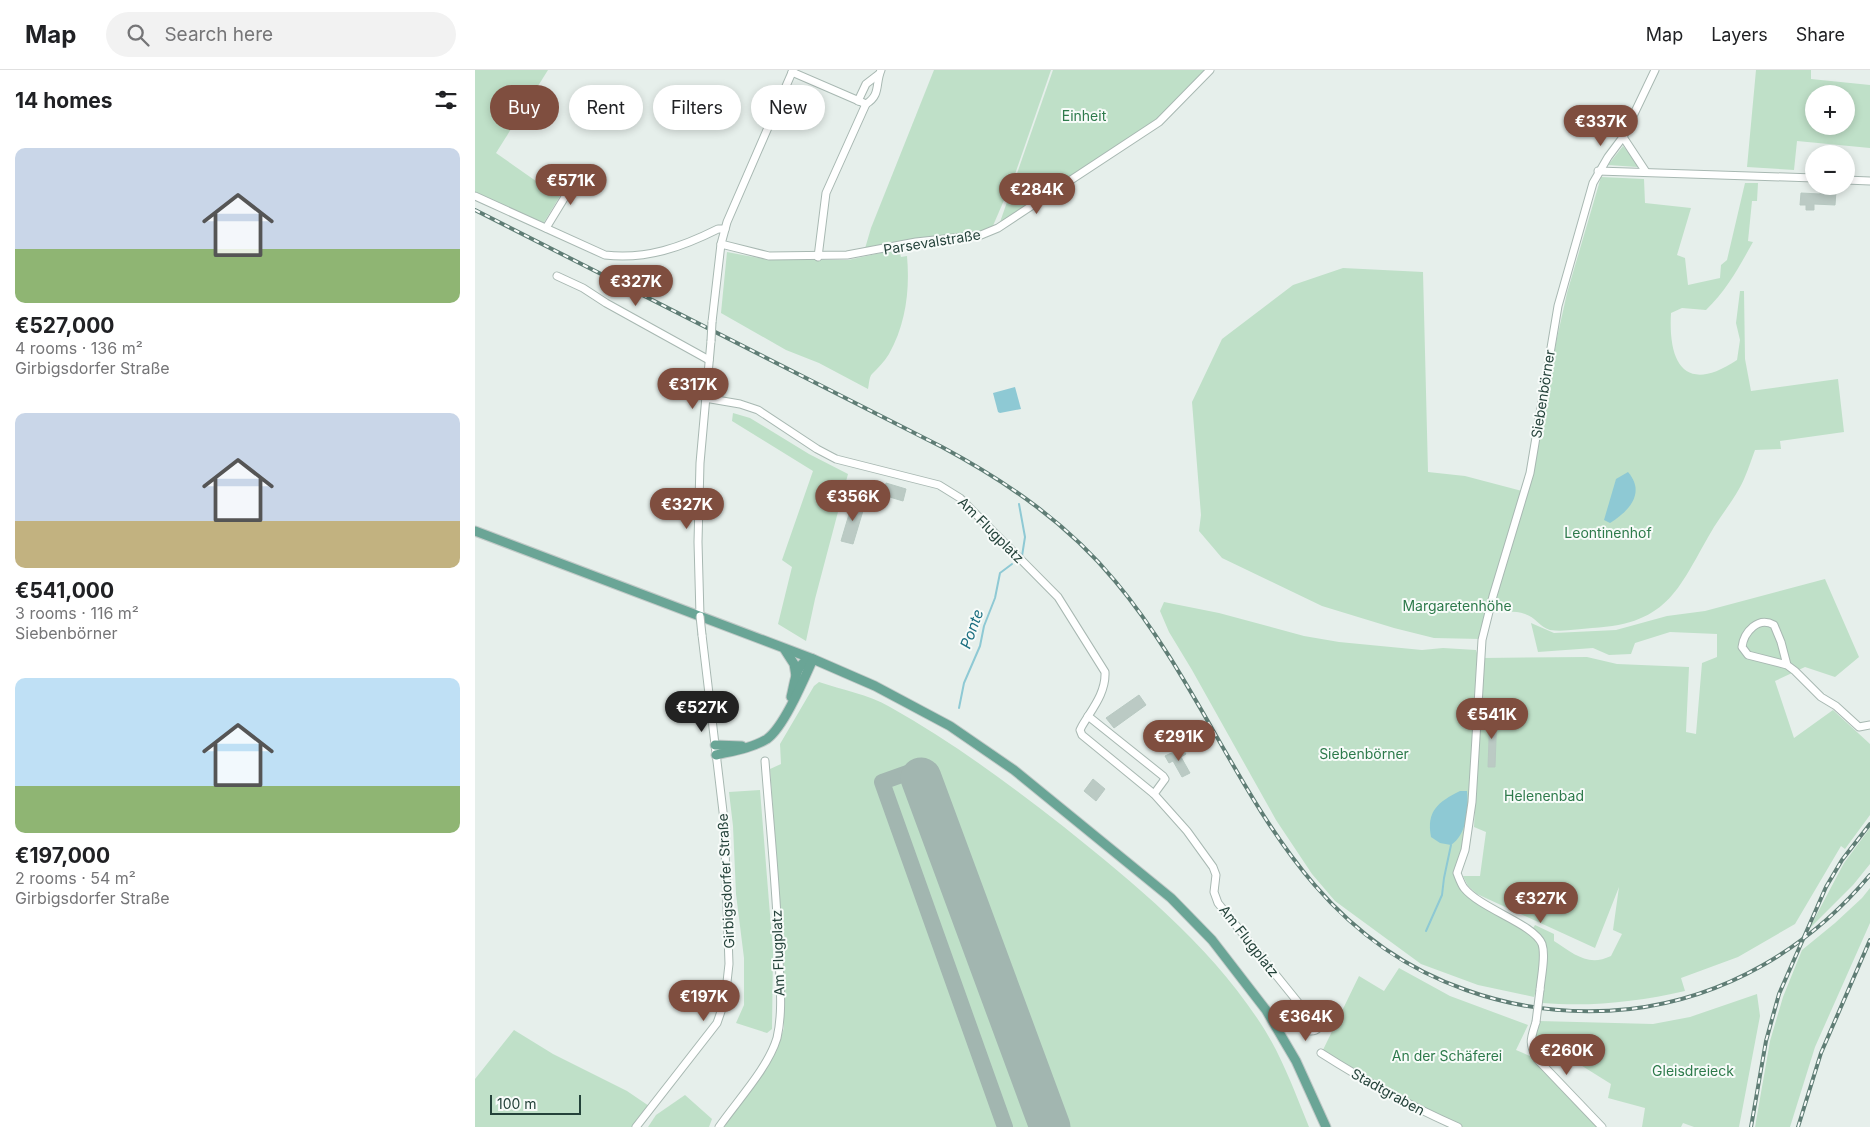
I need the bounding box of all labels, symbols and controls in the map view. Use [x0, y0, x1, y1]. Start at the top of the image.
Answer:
search box [106, 12, 456, 57]
text: Map [25, 20, 76, 49]
icon: search [124, 21, 152, 49]
text: Search here [164, 23, 273, 46]
text: Map [1646, 24, 1683, 45]
text: Layers [1711, 24, 1768, 45]
text: Share [1796, 24, 1845, 45]
chip: Buy [490, 85, 559, 130]
chip: Rent [569, 85, 643, 130]
chip: Filters [653, 85, 741, 130]
chip: New [751, 85, 825, 130]
map controls [1805, 85, 1855, 195]
button: + [1805, 85, 1855, 135]
icon: filters [432, 86, 460, 114]
text: 14 homes [15, 88, 113, 113]
pin: €337K [1566, 104, 1636, 147]
park label: Einheit [1062, 107, 1107, 124]
text: €337K [1575, 111, 1627, 131]
button: − [1805, 145, 1855, 195]
pin: €571K [536, 164, 606, 206]
text: €571K [547, 170, 595, 190]
pin: €284K [1002, 172, 1072, 215]
text: €284K [1010, 179, 1064, 199]
icon: home [193, 180, 283, 270]
street label: Parsevalstraße [882, 225, 982, 258]
pin: €327K [601, 264, 671, 307]
text: €327K [610, 271, 662, 291]
text: €527,000 [15, 313, 115, 338]
text: 4 rooms · 136 m² [15, 338, 143, 358]
street label: Siebenbörner [1527, 348, 1558, 440]
text: Girbigsdorfer Straße [15, 358, 170, 378]
pin: €317K [658, 368, 728, 410]
text: €317K [669, 374, 718, 394]
icon: home [193, 445, 283, 535]
pin: €356K [818, 480, 888, 522]
text: €356K [826, 486, 880, 506]
pin: €327K [652, 488, 722, 530]
street label: Am Flugplatz [955, 493, 1028, 566]
text: €327K [661, 494, 713, 514]
park label: Leontinenhof [1564, 524, 1652, 541]
text: €541,000 [15, 578, 114, 603]
park label: Margaretenhöhe [1402, 597, 1512, 614]
text: 3 rooms · 116 m² [15, 603, 139, 623]
water label: Ponte [956, 606, 987, 651]
text: Siebenbörner [15, 623, 118, 643]
pin: €527K [667, 690, 737, 733]
text: €527K [676, 697, 728, 717]
pin: €541K [1457, 698, 1527, 740]
text: €541K [1467, 704, 1517, 724]
icon: home [193, 710, 283, 800]
pin: €291K [1144, 720, 1214, 762]
text: €291K [1154, 726, 1204, 746]
park label: Siebenbörner [1319, 745, 1409, 762]
park label: Helenenbad [1504, 787, 1584, 804]
street label: Girbigsdorfer Straße [713, 813, 738, 949]
text: €197,000 [15, 843, 110, 868]
text: 2 rooms · 54 m² [15, 868, 136, 888]
pin: €327K [1506, 882, 1576, 924]
text: Girbigsdorfer Straße [15, 888, 170, 908]
text: €327K [1515, 888, 1567, 908]
street label: Am Flugplatz [1216, 901, 1283, 980]
street label: Am Flugplatz [767, 909, 788, 997]
pin: €197K [669, 980, 739, 1022]
text: €197K [680, 986, 728, 1006]
pin: €364K [1271, 1000, 1341, 1042]
text: €364K [1279, 1006, 1333, 1026]
pin: €260K [1532, 1034, 1602, 1076]
text: €260K [1540, 1040, 1594, 1060]
park label: An der Schäferei [1392, 1047, 1502, 1064]
park label: Gleisdreieck [1652, 1062, 1734, 1079]
street label: Stadtgraben [1349, 1064, 1428, 1119]
scale bar [490, 1092, 581, 1115]
text: 100 m [497, 1095, 537, 1112]

